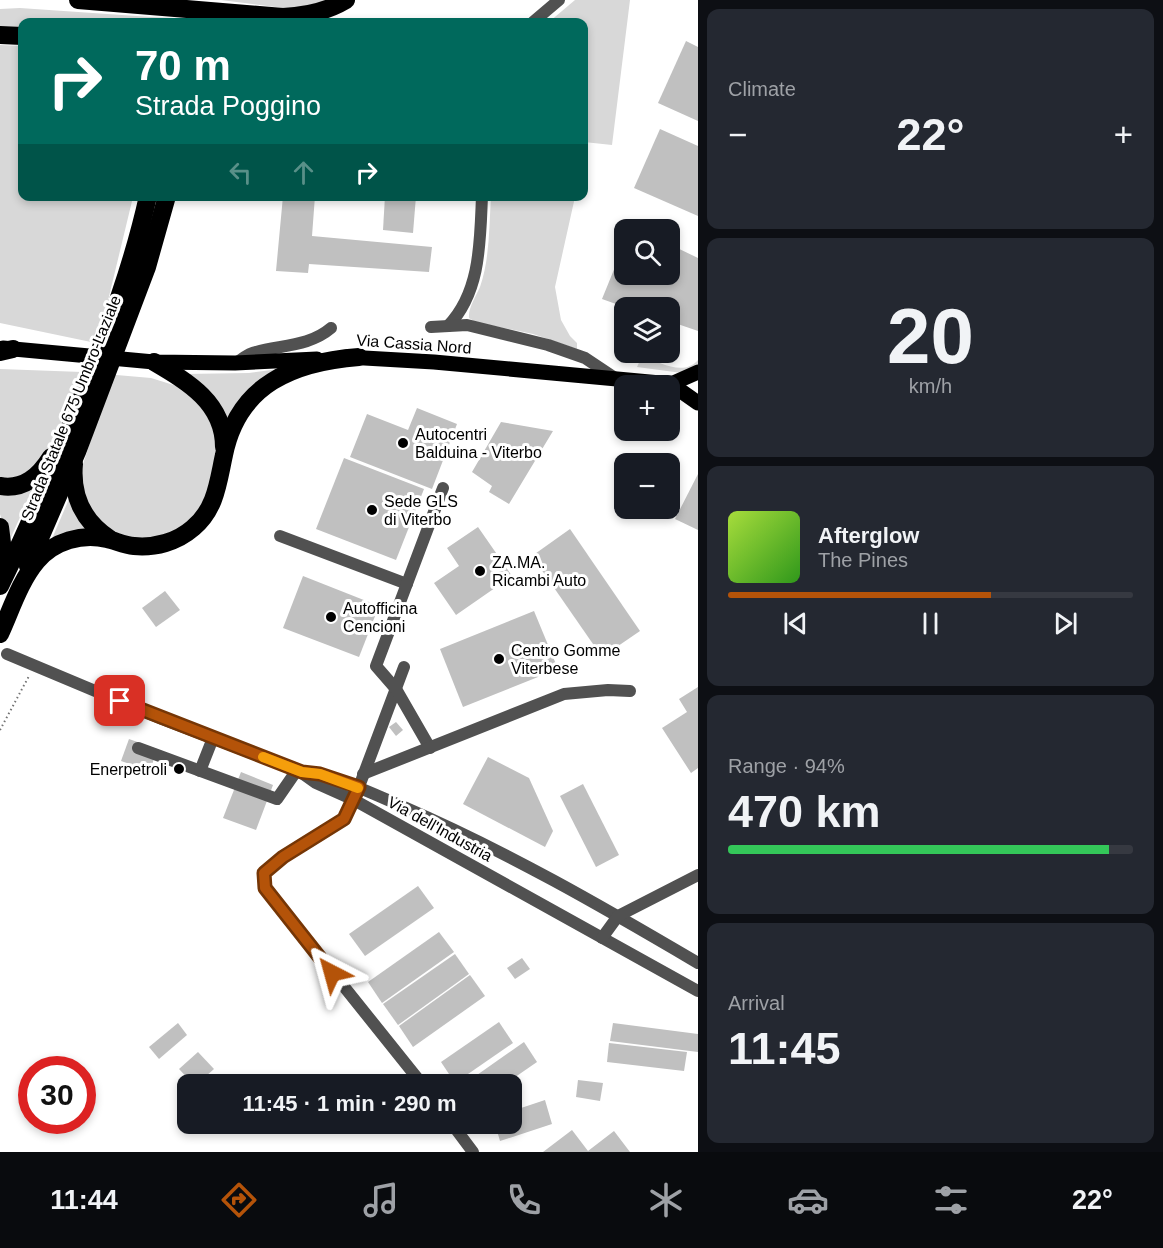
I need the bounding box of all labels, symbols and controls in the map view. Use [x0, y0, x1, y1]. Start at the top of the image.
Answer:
icon: right [36, 42, 114, 120]
text: 70 m [135, 42, 231, 89]
text: Climate [728, 78, 796, 100]
text: Strada Poggino [135, 91, 321, 121]
text: 22° [896, 109, 965, 160]
text: − [728, 116, 747, 153]
text: + [1114, 116, 1133, 153]
icon: left [224, 156, 257, 189]
icon: ahead [287, 156, 320, 189]
icon: right [350, 156, 383, 189]
map controls [614, 219, 680, 519]
button: search [614, 219, 680, 285]
text: 20 [887, 292, 974, 380]
street label: Strada Statale 675 Umbro-Laziale [18, 293, 124, 523]
button: layers [614, 297, 680, 363]
street label: Via Cassia Nord [356, 331, 472, 357]
button: + [614, 375, 680, 441]
text: km/h [909, 375, 952, 397]
place label: Autocentri Balduina - Viterbo [415, 426, 542, 461]
marker: Autocentri Balduina - Viterbo [396, 436, 410, 450]
button: − [614, 453, 680, 519]
place label: Sede GLS di Viterbo [384, 493, 458, 528]
marker: Sede GLS di Viterbo [365, 503, 379, 517]
text: Afterglow [818, 523, 919, 548]
text: The Pines [818, 549, 908, 571]
place label: ZA.MA. Ricambi Auto [492, 554, 586, 589]
marker: ZA.MA. Ricambi Auto [473, 564, 487, 578]
place label: Autofficina Cencioni [343, 600, 418, 635]
icon: previous [779, 607, 812, 640]
icon: pause [914, 607, 947, 640]
icon: next [1049, 607, 1082, 640]
marker: Autofficina Cencioni [324, 610, 338, 624]
place label: Centro Gomme Viterbese [511, 642, 620, 677]
marker: Centro Gomme Viterbese [492, 652, 506, 666]
pin [94, 675, 145, 726]
icon: arrive [103, 684, 136, 717]
text: Range · 94% [728, 755, 845, 777]
place label: Enerpetroli [90, 761, 167, 778]
marker: Enerpetroli [172, 762, 186, 776]
text: 470 km [728, 786, 881, 837]
street label: Via dell'Industria [385, 793, 495, 865]
position arrow [300, 941, 364, 1005]
text: Arrival [728, 992, 785, 1014]
text: 11:45 [728, 1023, 841, 1074]
speed limit sign: 30 [18, 1056, 96, 1134]
text: 11:45 · 1 min · 290 m [243, 1091, 457, 1116]
icon: directions [218, 1179, 260, 1221]
icon: music [360, 1179, 402, 1221]
icon: phone [503, 1179, 545, 1221]
icon: climate [645, 1179, 687, 1221]
icon: car [787, 1179, 829, 1221]
icon: filters [930, 1179, 972, 1221]
text: 11:44 [50, 1185, 118, 1215]
text: 22° [1072, 1185, 1113, 1215]

